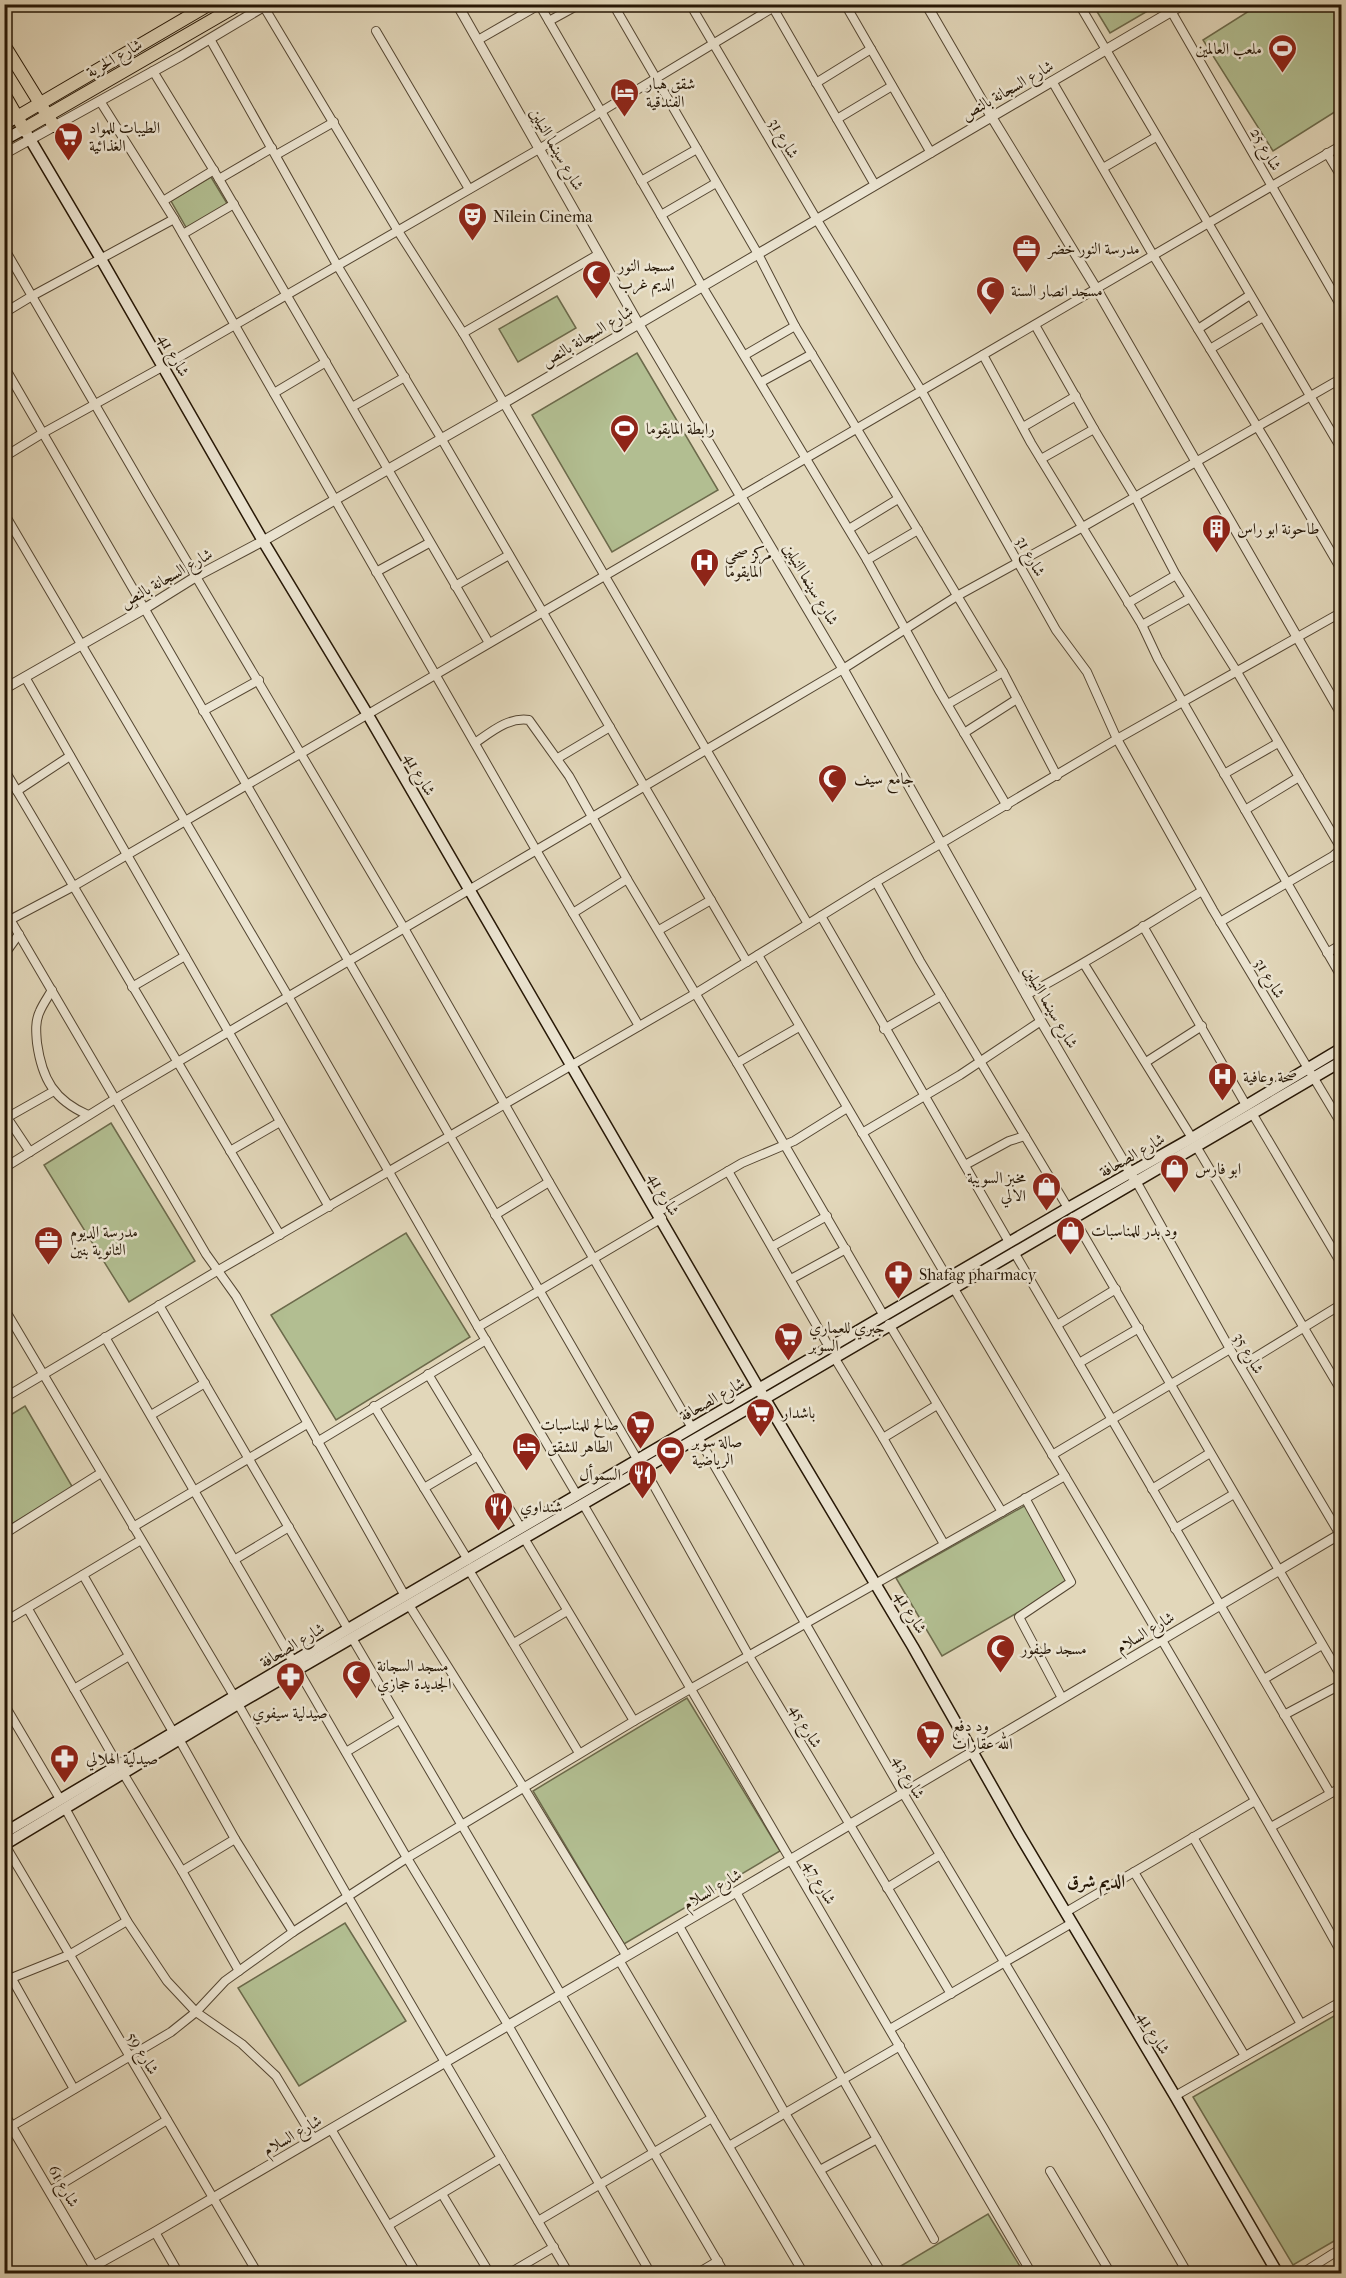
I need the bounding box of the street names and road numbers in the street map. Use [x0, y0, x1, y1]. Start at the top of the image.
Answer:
street label: شارع الحرية [83, 34, 147, 85]
street label: شارع السجانة بالنص [957, 56, 1059, 128]
street label: شارع سينما النيلين [522, 104, 588, 196]
street label: شارع 31 [761, 114, 803, 164]
street label: شارع 25 [1243, 124, 1286, 176]
street label: شارع السجانة بالنص [538, 301, 638, 374]
street label: شارع 41 [151, 330, 194, 382]
street label: شارع 31 [1009, 532, 1050, 582]
street label: شارع سينما النيلين [776, 540, 843, 630]
street label: شارع السجانة بالنص [116, 544, 218, 616]
street label: شارع 41 [397, 749, 440, 801]
street label: شارع 31 [1247, 954, 1289, 1004]
street label: شارع سينما النيلين [1016, 962, 1082, 1054]
street label: شارع الصحافة [1096, 1129, 1170, 1185]
street label: شارع 41 [641, 1169, 684, 1221]
street label: شارع 35 [1226, 1329, 1268, 1379]
street label: شارع الصحافة [676, 1373, 750, 1429]
street label: شارع 41 [887, 1587, 931, 1639]
street label: شارع السلام [1112, 1607, 1180, 1661]
street label: شارع الصحافة [256, 1618, 330, 1675]
street label: شارع 45 [782, 1701, 826, 1753]
street label: شارع 43 [886, 1752, 929, 1804]
street label: شارع 47 [796, 1856, 840, 1910]
street label: شارع السلام [679, 1865, 747, 1918]
street label: شارع 41 [1130, 2008, 1174, 2060]
street label: شارع 59 [119, 2028, 163, 2080]
street label: شارع السلام [259, 2111, 327, 2164]
street label: شارع 61 [41, 2162, 84, 2212]

